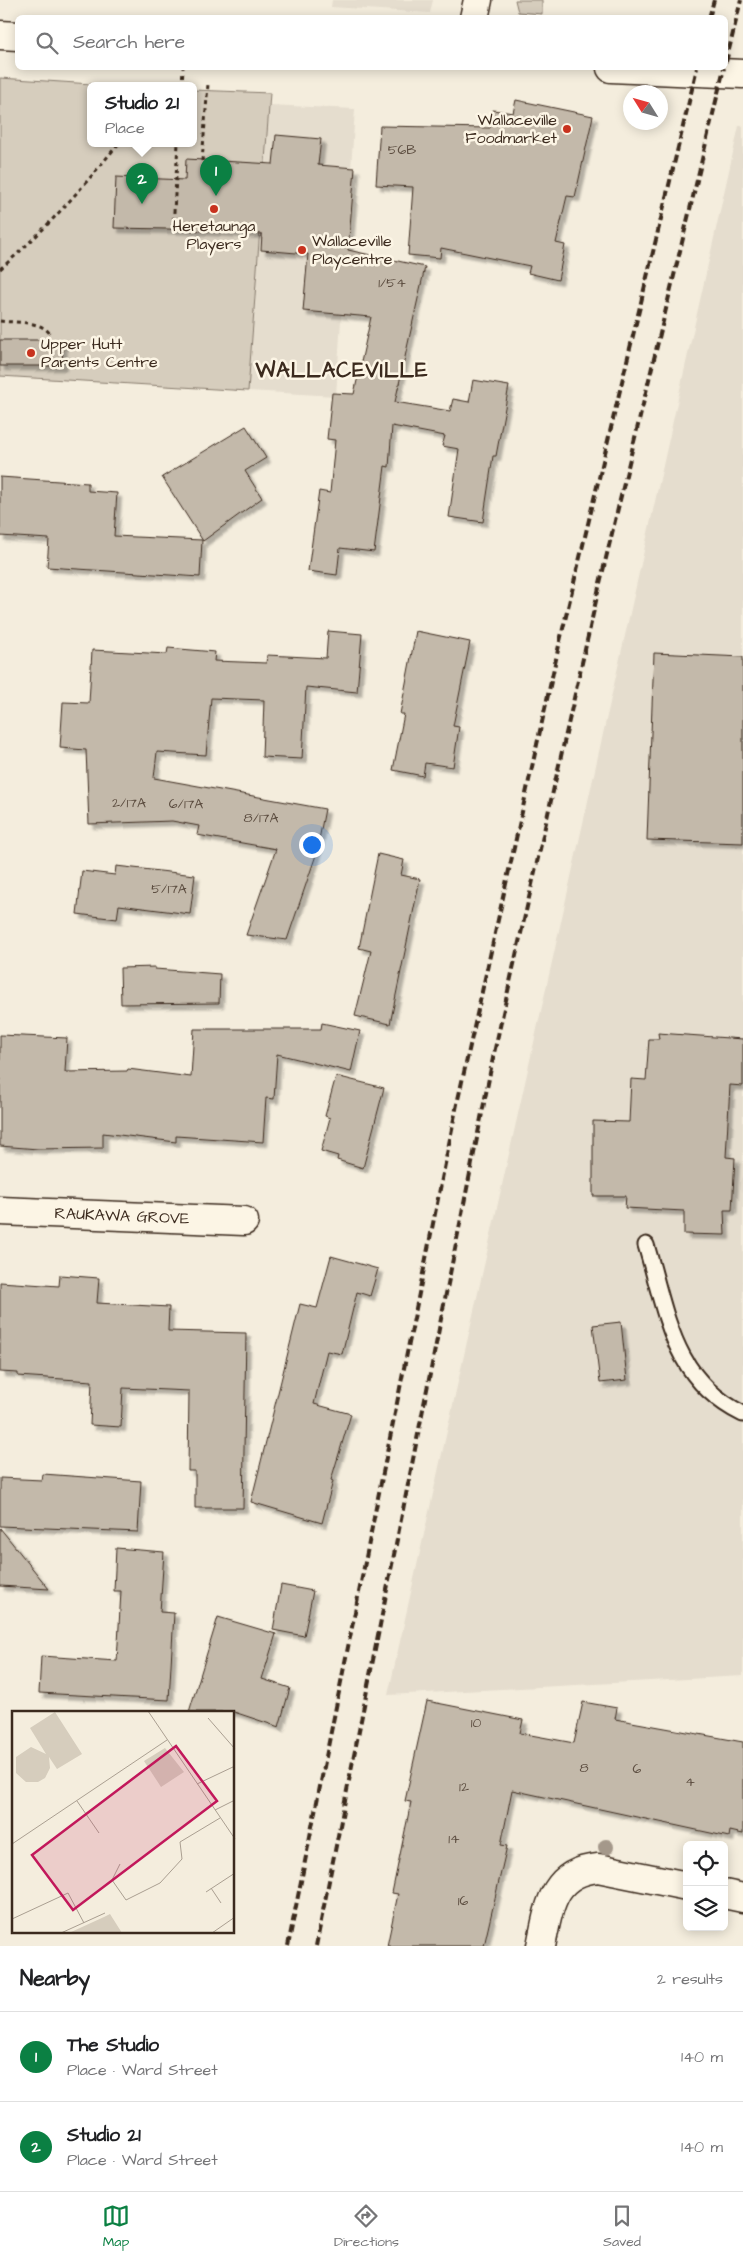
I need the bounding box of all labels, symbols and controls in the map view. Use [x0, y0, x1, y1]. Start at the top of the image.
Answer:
search box [15, 15, 728, 70]
icon: search [33, 29, 61, 57]
text: Search here [73, 29, 185, 56]
popup [87, 82, 197, 147]
north arrow [623, 85, 668, 130]
text: Studio 21 [105, 90, 179, 117]
place label: Wallaceville Foodmarket [465, 109, 558, 149]
text: Place [105, 117, 145, 139]
marker: Wallaceville Foodmarket [561, 123, 573, 135]
house number: 56B [388, 140, 416, 160]
pin: 1 [200, 155, 232, 196]
pin: 2 [126, 163, 158, 204]
marker: Heretaunga Players [208, 203, 220, 215]
place label: Heretaunga Players [173, 215, 255, 256]
place label: Wallaceville Playcentre [312, 230, 393, 271]
marker: Wallaceville Playcentre [296, 244, 308, 256]
house number: 1/54 [378, 273, 406, 293]
place label: Upper Hutt Parents Centre [41, 333, 158, 373]
marker: Upper Hutt Parents Centre [25, 347, 37, 359]
district label: WALLACEVILLE [255, 356, 428, 385]
house number: 2/17A [112, 793, 146, 813]
house number: 6/17A [169, 794, 203, 814]
house number: 8/17A [244, 808, 278, 828]
your location [299, 832, 325, 858]
house number: 5/17A [151, 879, 187, 899]
street label: RAUKAWA GROVE [54, 1202, 190, 1230]
inset map [12, 1711, 235, 1934]
house number: 10 [471, 1713, 481, 1733]
house number: 8 [579, 1758, 589, 1778]
house number: 6 [633, 1759, 642, 1779]
house number: 4 [685, 1772, 695, 1792]
house number: 12 [459, 1777, 469, 1797]
house number: 14 [448, 1829, 460, 1849]
map controls [683, 1841, 728, 1931]
button: locate [683, 1841, 728, 1886]
button: layers [683, 1886, 728, 1931]
house number: 16 [458, 1891, 469, 1911]
text: Nearby [20, 1964, 90, 1993]
text: 2 results [657, 1968, 723, 1990]
text: The Studio [67, 2032, 159, 2059]
text: 1 [35, 2046, 37, 2068]
text: 140 m [681, 2046, 723, 2068]
text: Place · Ward Street [67, 2059, 218, 2081]
text: Studio 21 [67, 2122, 141, 2149]
text: 2 [31, 2136, 41, 2158]
text: 140 m [681, 2136, 723, 2158]
text: Place · Ward Street [67, 2149, 218, 2171]
tab: Map [102, 2202, 130, 2252]
tab: Directions [334, 2202, 399, 2252]
tab: Saved [603, 2202, 641, 2252]

